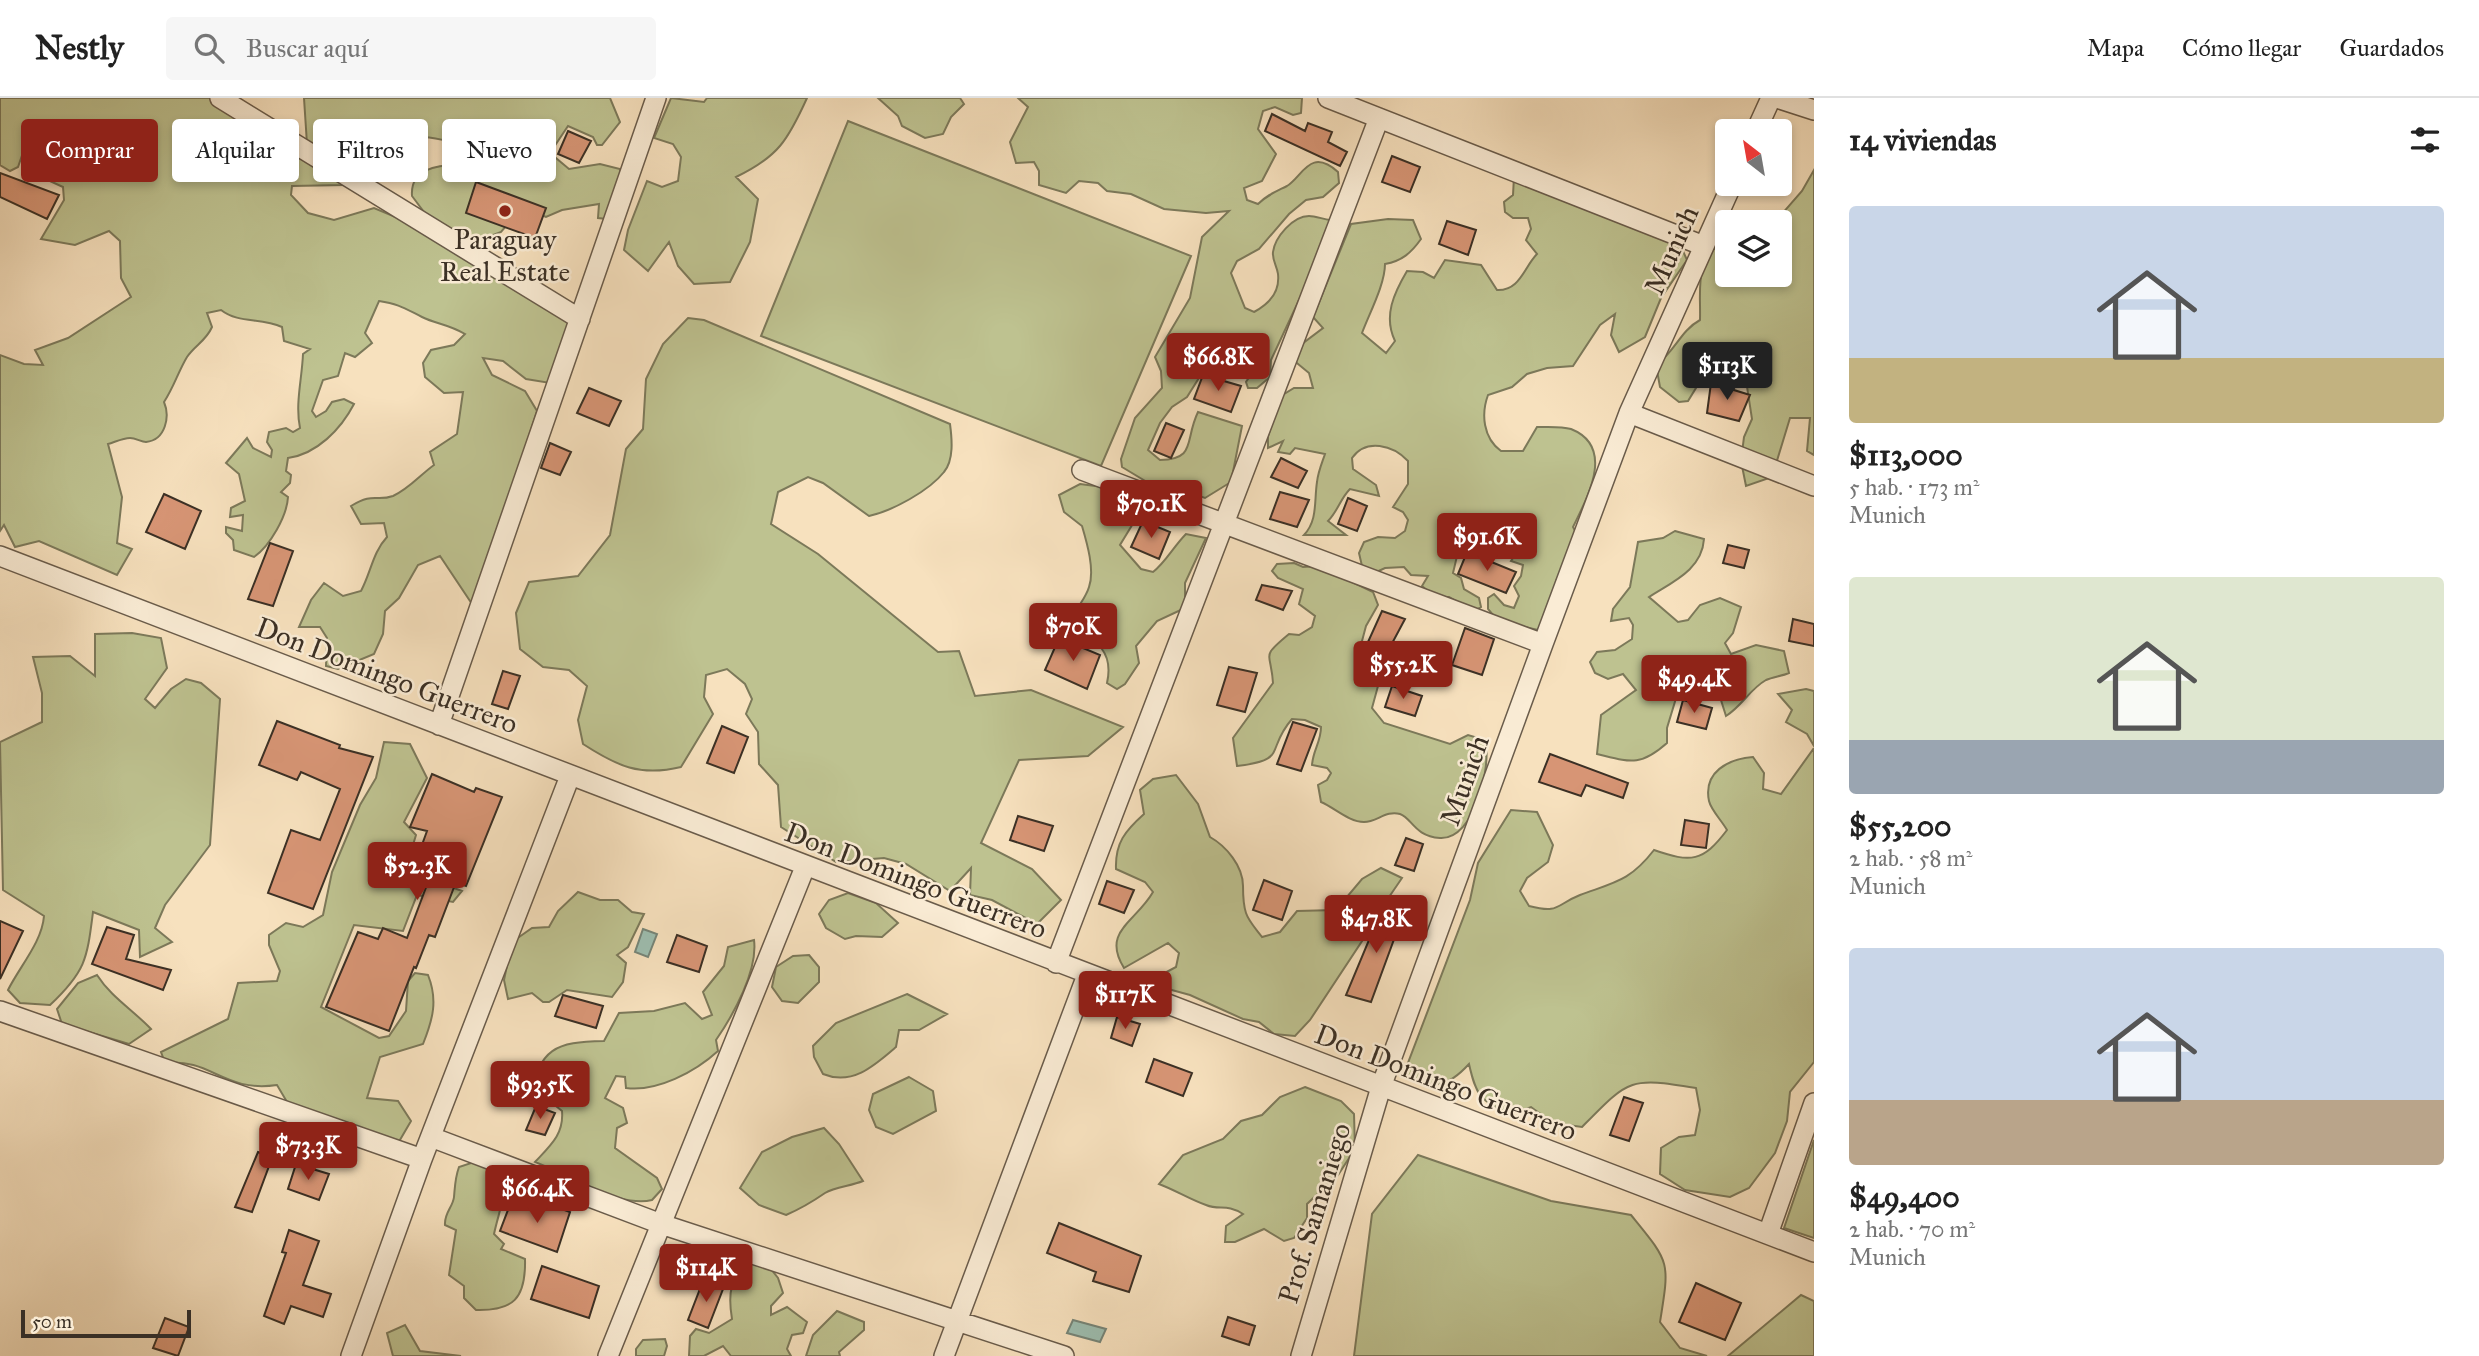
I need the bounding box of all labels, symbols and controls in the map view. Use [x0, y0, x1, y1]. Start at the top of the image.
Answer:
search box [166, 17, 656, 80]
text: Nestly [35, 28, 124, 68]
icon: search [190, 29, 228, 67]
text: Buscar aquí [246, 32, 368, 64]
text: Mapa [2087, 33, 2144, 63]
text: Cómo llegar [2182, 33, 2301, 63]
text: Guardados [2339, 33, 2444, 63]
chip: Comprar [21, 119, 158, 182]
chip: Alquilar [172, 119, 299, 182]
chip: Filtros [313, 119, 428, 182]
chip: Nuevo [442, 119, 556, 182]
north arrow [1715, 119, 1792, 196]
map controls [1715, 119, 1792, 287]
icon: filters [2406, 121, 2444, 159]
text: 14 viviendas [1849, 122, 1997, 158]
street label: Munich [1636, 200, 1707, 300]
marker: Paraguay Real Estate [497, 203, 513, 219]
button: layers [1715, 210, 1792, 287]
place label: Paraguay Real Estate [440, 222, 570, 289]
icon: home [2084, 252, 2210, 378]
pin: $66.8K [1161, 334, 1275, 393]
text: $66.8K [1183, 342, 1253, 370]
pin: $113K [1678, 342, 1776, 402]
text: $113K [1698, 351, 1756, 379]
text: $113,000 [1849, 437, 1963, 473]
text: 5 hab. · 173 m² [1849, 473, 1980, 501]
pin: $70.1K [1094, 480, 1208, 540]
text: $70.1K [1116, 489, 1186, 517]
text: Munich [1849, 501, 1926, 529]
pin: $91.6K [1430, 514, 1544, 573]
text: $91.6K [1453, 522, 1521, 550]
pin: $70K [1032, 603, 1114, 663]
street label: Don Domingo Guerrero [251, 609, 523, 742]
text: $70K [1045, 612, 1101, 640]
icon: home [2084, 623, 2210, 749]
pin: $55.2K [1346, 642, 1460, 701]
text: $55.2K [1369, 650, 1437, 678]
pin: $49.4K [1637, 656, 1751, 715]
text: $49.4K [1657, 664, 1731, 692]
street label: Munich [1432, 730, 1497, 830]
text: $55,200 [1849, 808, 1952, 844]
street label: Don Domingo Guerrero [780, 814, 1052, 947]
pin: $52.3K [360, 842, 474, 902]
text: 2 hab. · 58 m² [1849, 844, 1973, 872]
text: $52.3K [384, 851, 450, 879]
text: Munich [1849, 872, 1926, 900]
pin: $47.8K [1319, 896, 1433, 955]
text: $47.8K [1341, 904, 1411, 932]
pin: $117K [1076, 972, 1174, 1031]
text: $117K [1095, 980, 1155, 1008]
icon: home [2084, 994, 2210, 1120]
street label: Don Domingo Guerrero [1310, 1016, 1582, 1149]
pin: $93.5K [483, 1062, 597, 1121]
text: $93.5K [507, 1070, 573, 1098]
street label: Prof. Samaniego [1270, 1119, 1359, 1308]
pin: $73.3K [251, 1122, 365, 1182]
text: $73.3K [275, 1131, 341, 1159]
pin: $66.4K [480, 1166, 594, 1225]
text: $66.4K [501, 1174, 573, 1202]
text: $49,400 [1849, 1179, 1960, 1215]
text: 2 hab. · 70 m² [1849, 1215, 1975, 1243]
text: Munich [1849, 1243, 1926, 1271]
pin: $114K [657, 1244, 755, 1304]
text: $114K [675, 1253, 737, 1281]
scale bar [21, 1307, 191, 1339]
text: 50 m [32, 1310, 72, 1333]

